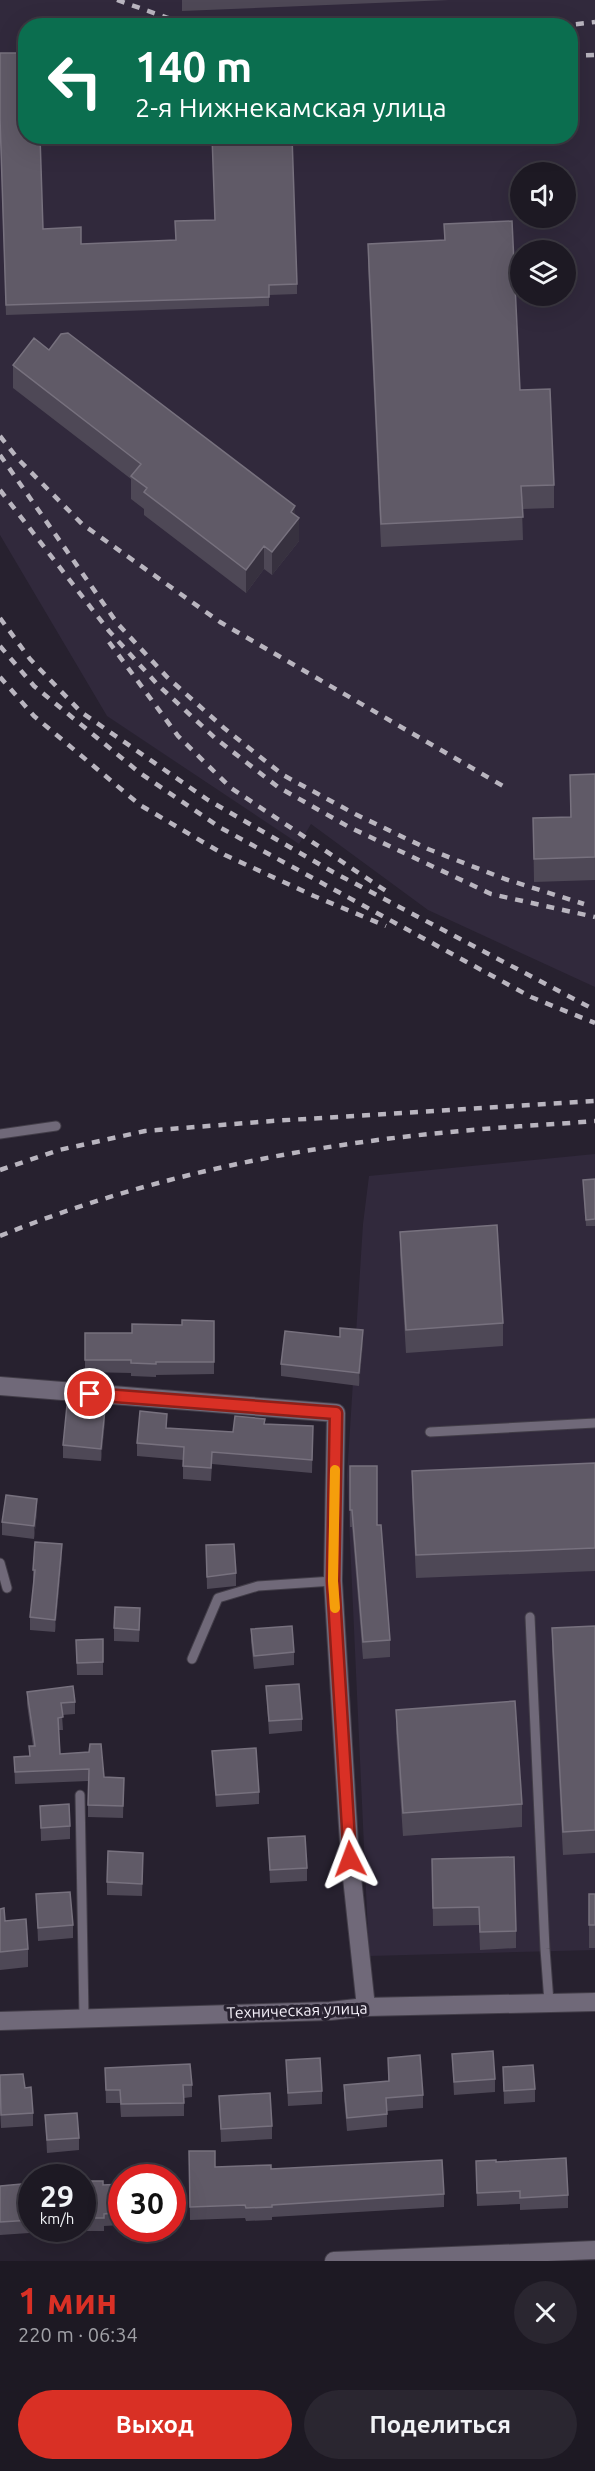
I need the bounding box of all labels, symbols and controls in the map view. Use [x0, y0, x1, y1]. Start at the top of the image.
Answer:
icon: left [36, 42, 114, 120]
text: 140 m [135, 43, 252, 90]
text: 2-я Нижнекамская улица [135, 92, 447, 122]
map controls [510, 162, 576, 306]
button: sound [510, 162, 576, 228]
button: layers [510, 240, 576, 306]
pin [64, 1368, 115, 1419]
icon: arrive [73, 1377, 106, 1410]
position arrow [318, 1827, 382, 1891]
street label: Техническая улица [226, 1999, 368, 2021]
speed limit sign: 30 [108, 2164, 186, 2242]
text: 29 [40, 2179, 74, 2213]
text: km/h [40, 2210, 74, 2227]
text: 1 мин [18, 2280, 117, 2321]
button: close [514, 2281, 577, 2344]
text: 220 m · 06:34 [18, 2323, 138, 2346]
button: Выход [18, 2390, 292, 2459]
button: Поделиться [304, 2390, 577, 2459]

